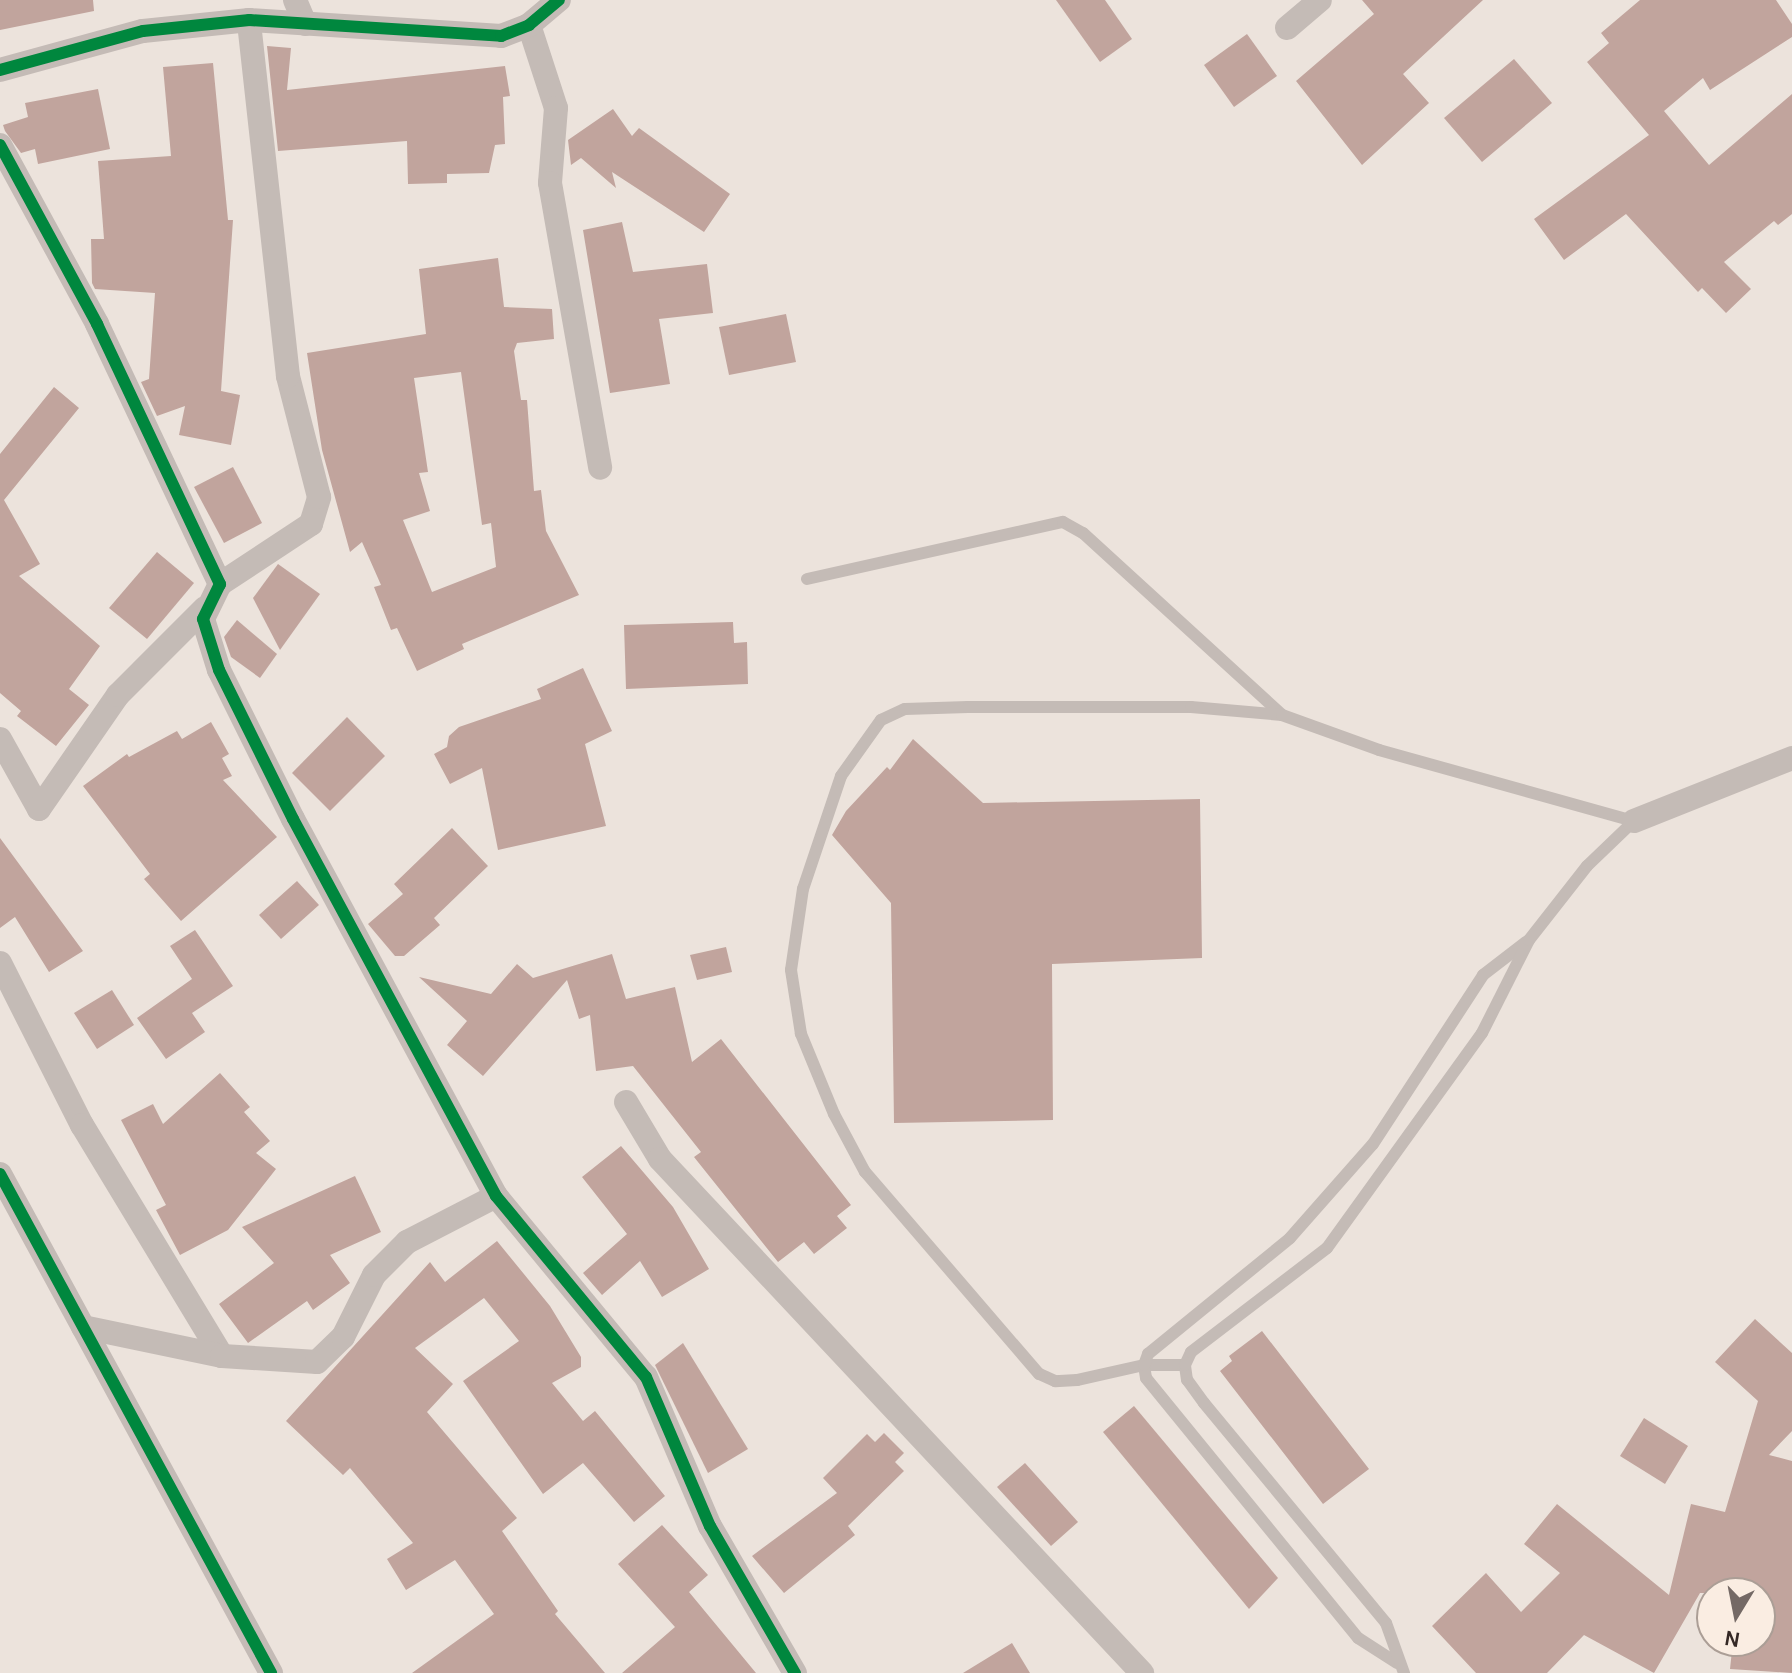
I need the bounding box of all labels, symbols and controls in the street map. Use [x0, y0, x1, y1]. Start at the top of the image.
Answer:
north arrow [1696, 1577, 1776, 1657]
text: N [1722, 1624, 1742, 1653]

